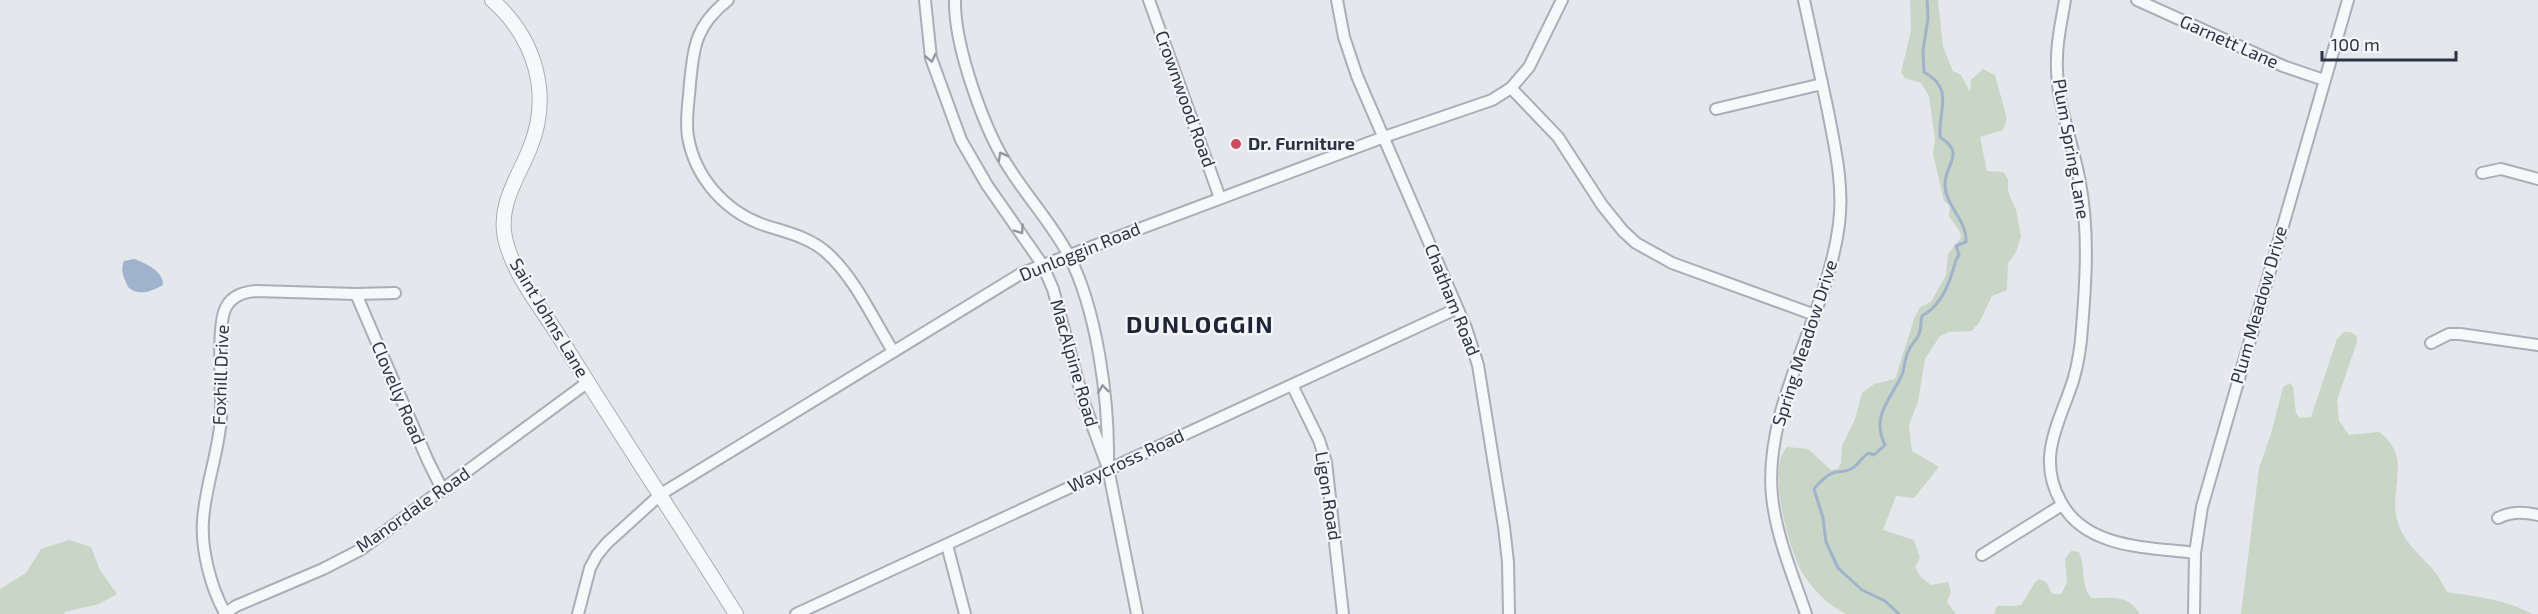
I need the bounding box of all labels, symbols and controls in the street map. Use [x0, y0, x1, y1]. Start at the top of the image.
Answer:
street label: Garnett Lane [2177, 10, 2282, 73]
scale bar [2322, 24, 2456, 62]
street label: Crownwood Road [1151, 27, 1221, 170]
text: 100 m [2331, 33, 2380, 55]
one-way arrow [924, 53, 937, 63]
street label: Plum Spring Lane [2049, 77, 2095, 221]
place label: Dr. Furniture [1248, 132, 1355, 154]
marker: Dr. Furniture [1229, 137, 1243, 151]
one-way arrow [998, 152, 1009, 162]
street label: Dunloggin Road [1016, 217, 1143, 285]
street label: Plum Meadow Drive [2225, 223, 2291, 386]
one-way arrow [1012, 224, 1023, 235]
street label: Chatham Road [1420, 240, 1485, 359]
street label: Saint Johns Lane [506, 254, 594, 381]
street label: Spring Meadow Drive [1767, 257, 1841, 429]
street label: MacAlpine Road [1046, 296, 1104, 429]
district label: DUNLOGGIN [1126, 309, 1274, 338]
street label: Foxhill Drive [207, 324, 233, 426]
street label: Clovelly Road [367, 338, 430, 447]
one-way arrow [1098, 384, 1110, 394]
street label: Waycross Road [1064, 424, 1187, 497]
street label: Ligon Road [1311, 450, 1347, 542]
street label: Manordale Road [351, 462, 474, 557]

